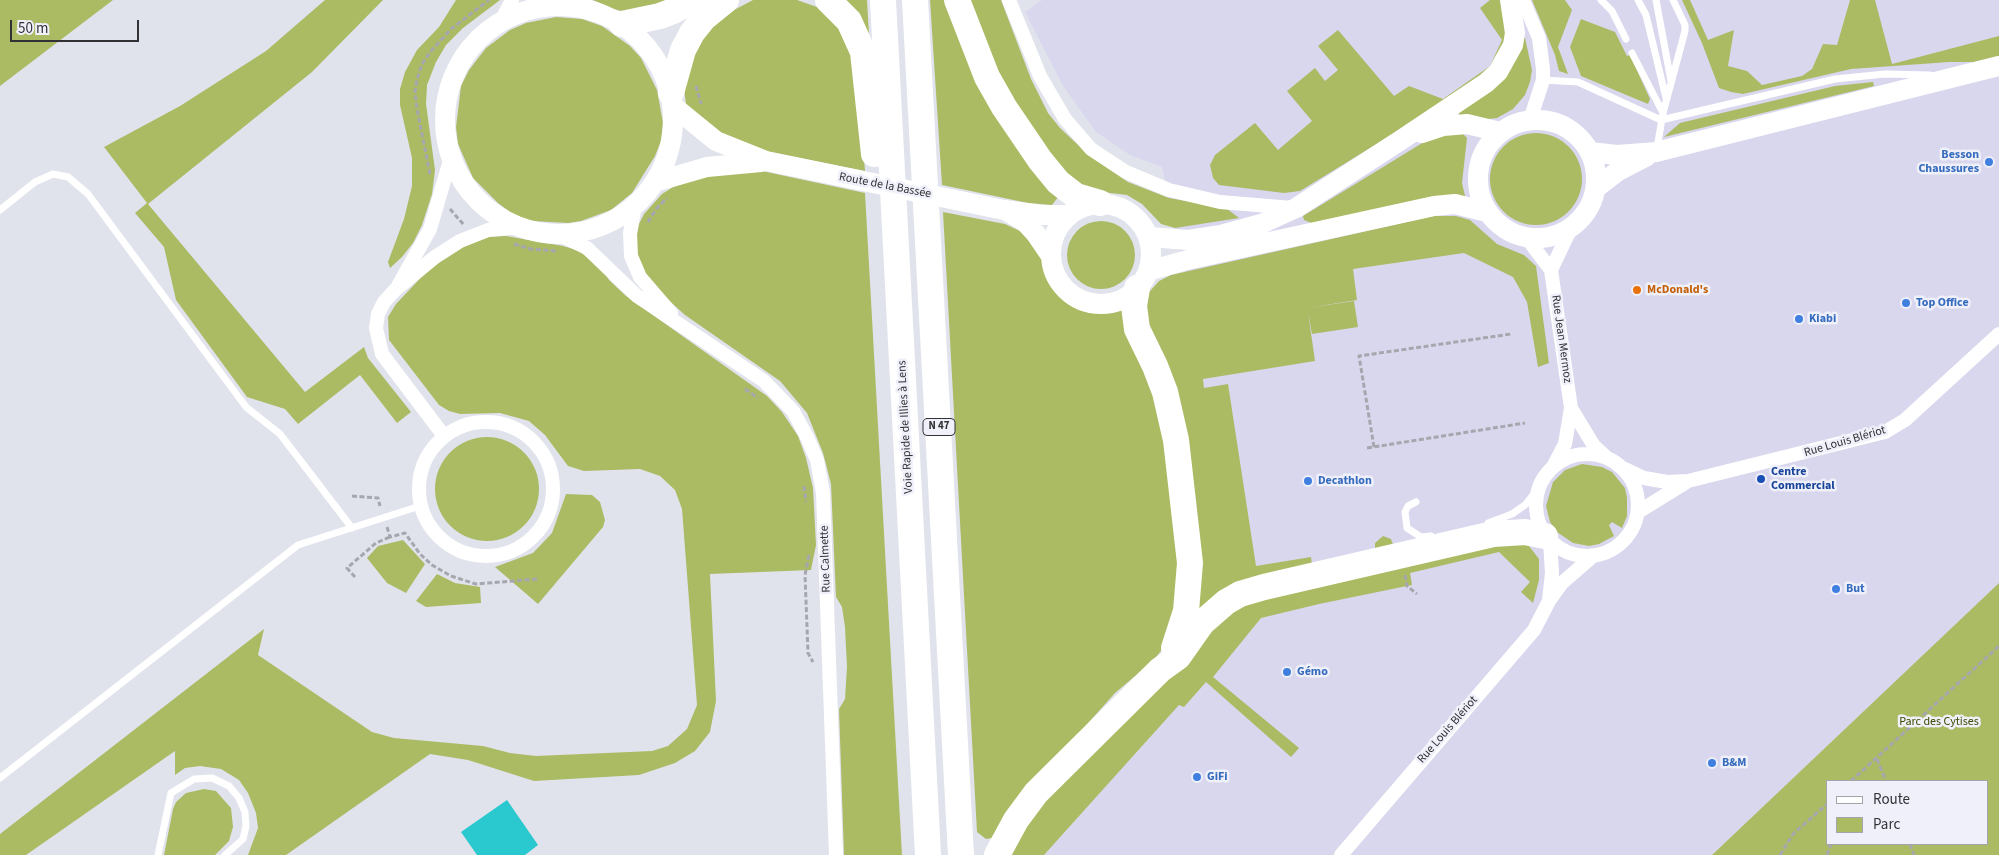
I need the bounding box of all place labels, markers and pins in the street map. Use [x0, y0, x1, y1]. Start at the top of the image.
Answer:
place label: Besson Chaussures [1918, 148, 1979, 176]
marker: Besson Chaussures [1983, 156, 1995, 168]
place label: McDonald's [1647, 283, 1708, 297]
marker: McDonald's [1631, 284, 1643, 296]
place label: Top Office [1916, 296, 1969, 310]
marker: Top Office [1900, 297, 1912, 309]
place label: Kiabi [1809, 312, 1836, 326]
marker: Kiabi [1793, 313, 1805, 325]
place label: Centre Commercial [1771, 465, 1835, 493]
marker: Centre Commercial [1755, 473, 1767, 485]
place label: Decathlon [1318, 474, 1372, 488]
marker: Decathlon [1302, 475, 1314, 487]
place label: But [1846, 582, 1865, 596]
marker: But [1830, 583, 1842, 595]
place label: Gémo [1297, 665, 1328, 679]
marker: Gémo [1281, 666, 1293, 678]
place label: B&M [1722, 756, 1746, 770]
marker: B&M [1706, 757, 1718, 769]
place label: GiFi [1207, 770, 1228, 784]
marker: GiFi [1191, 771, 1203, 783]

